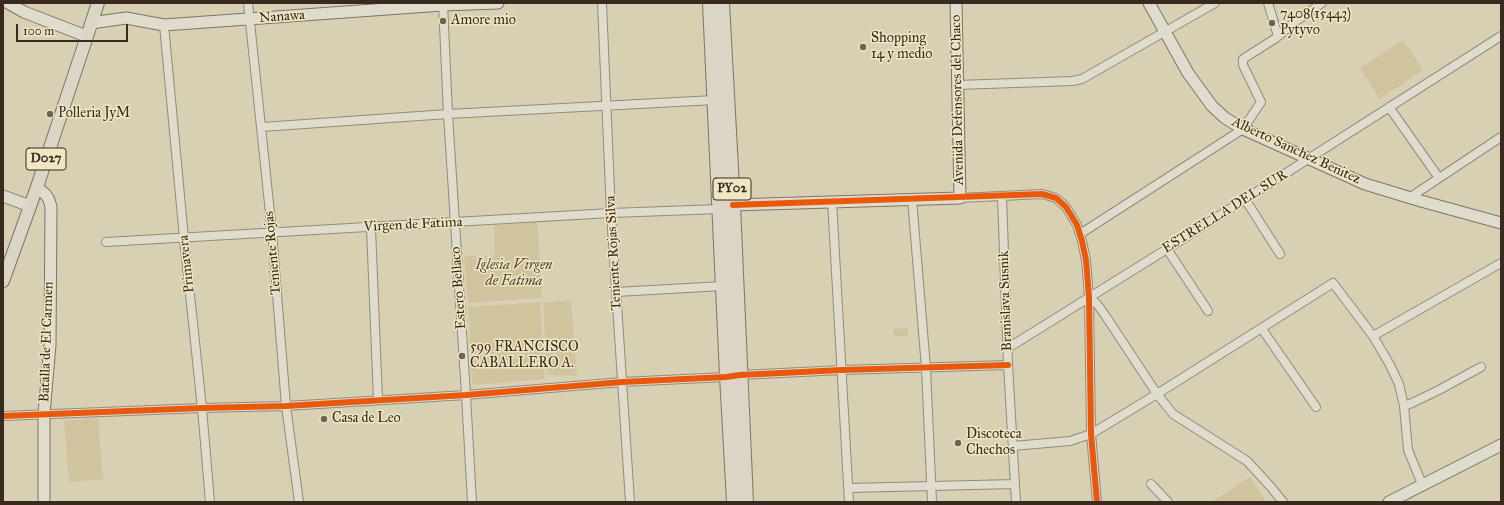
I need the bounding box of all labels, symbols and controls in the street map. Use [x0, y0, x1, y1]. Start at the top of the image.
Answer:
street label: Nanawa [259, 7, 305, 27]
place label: 7408(15443) Pytyvo [1280, 7, 1351, 40]
place label: Amore mio [451, 13, 516, 29]
street label: Avenida Defensores del Chaco [948, 14, 968, 186]
scale bar [18, 16, 130, 42]
marker: Amore mio [438, 16, 448, 26]
marker: 7408(15443) Pytyvo [1267, 18, 1277, 28]
text: 100 m [23, 24, 54, 38]
place label: Shopping 14 y medio [871, 31, 932, 64]
marker: Shopping 14 y medio [858, 42, 868, 52]
place label: Polleria JyM [58, 106, 130, 122]
marker: Polleria JyM [45, 109, 55, 119]
street label: Alberto Sanchez Benitez [1229, 114, 1363, 188]
road number: D027 [26, 148, 66, 170]
street label: ESTRELLA DEL SUR [1159, 167, 1291, 257]
road number: PY02 [713, 178, 751, 200]
street label: Teniente Rojas Silva [603, 195, 625, 311]
street label: Teniente Rojas [261, 210, 285, 296]
street label: Virgen de Fatima [363, 214, 463, 236]
street label: Primavera [176, 234, 198, 294]
street label: Estero Bellaco [448, 246, 470, 330]
street label: Branislava Susnik [996, 250, 1016, 352]
park label: Iglesia Virgen de Fatima [476, 258, 552, 290]
street label: Batalla de El Carmen [36, 281, 58, 403]
place label: 599 FRANCISCO CABALLERO A. [470, 340, 579, 372]
marker: 599 FRANCISCO CABALLERO A. [457, 351, 467, 361]
place label: Casa de Leo [332, 411, 401, 427]
marker: Casa de Leo [319, 414, 329, 424]
place label: Discoteca Chechos [966, 427, 1022, 460]
marker: Discoteca Chechos [953, 438, 963, 448]

